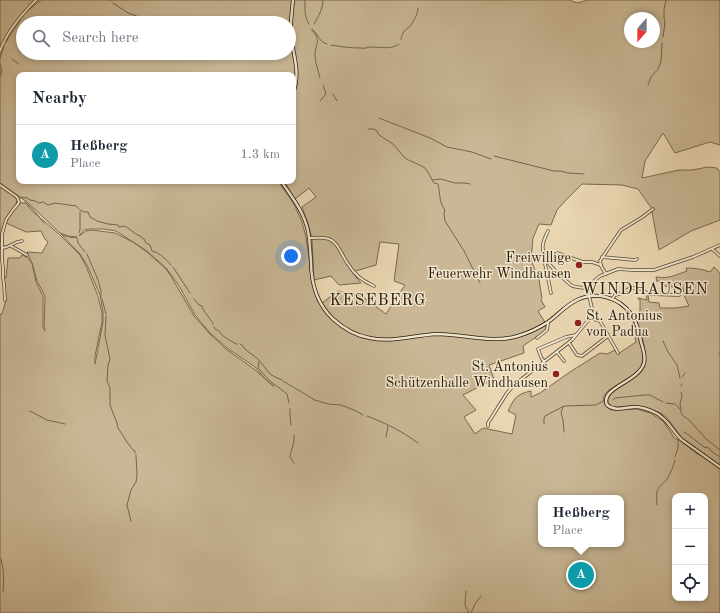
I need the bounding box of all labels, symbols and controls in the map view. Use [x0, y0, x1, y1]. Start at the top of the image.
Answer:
north arrow [624, 12, 660, 48]
search box [16, 16, 296, 60]
icon: search [30, 27, 52, 49]
text: Search here [62, 31, 139, 46]
text: Nearby [32, 90, 87, 107]
text: Heßberg [70, 139, 128, 154]
text: A [40, 148, 50, 161]
text: 1.3 km [241, 148, 280, 161]
text: Place [70, 157, 100, 170]
your location [281, 246, 301, 266]
place label: Freiwillige Feuerwehr Windhausen [427, 251, 571, 281]
marker: Freiwillige Feuerwehr Windhausen [574, 260, 584, 270]
district label: WINDHAUSEN [581, 282, 709, 298]
district label: KESEBERG [329, 293, 427, 309]
place label: St. Antonius von Padua [586, 309, 662, 339]
marker: St. Antonius von Padua [573, 318, 583, 328]
place label: St. Antonius Schützenhalle Windhausen [386, 360, 548, 390]
marker: St. Antonius Schützenhalle Windhausen [551, 369, 561, 379]
map controls [672, 493, 708, 601]
button: + [672, 493, 708, 529]
popup [538, 495, 624, 547]
text: Heßberg [552, 506, 610, 521]
text: Place [552, 524, 583, 537]
button: − [672, 529, 708, 565]
pin: A [568, 560, 594, 590]
button: locate [672, 565, 708, 601]

